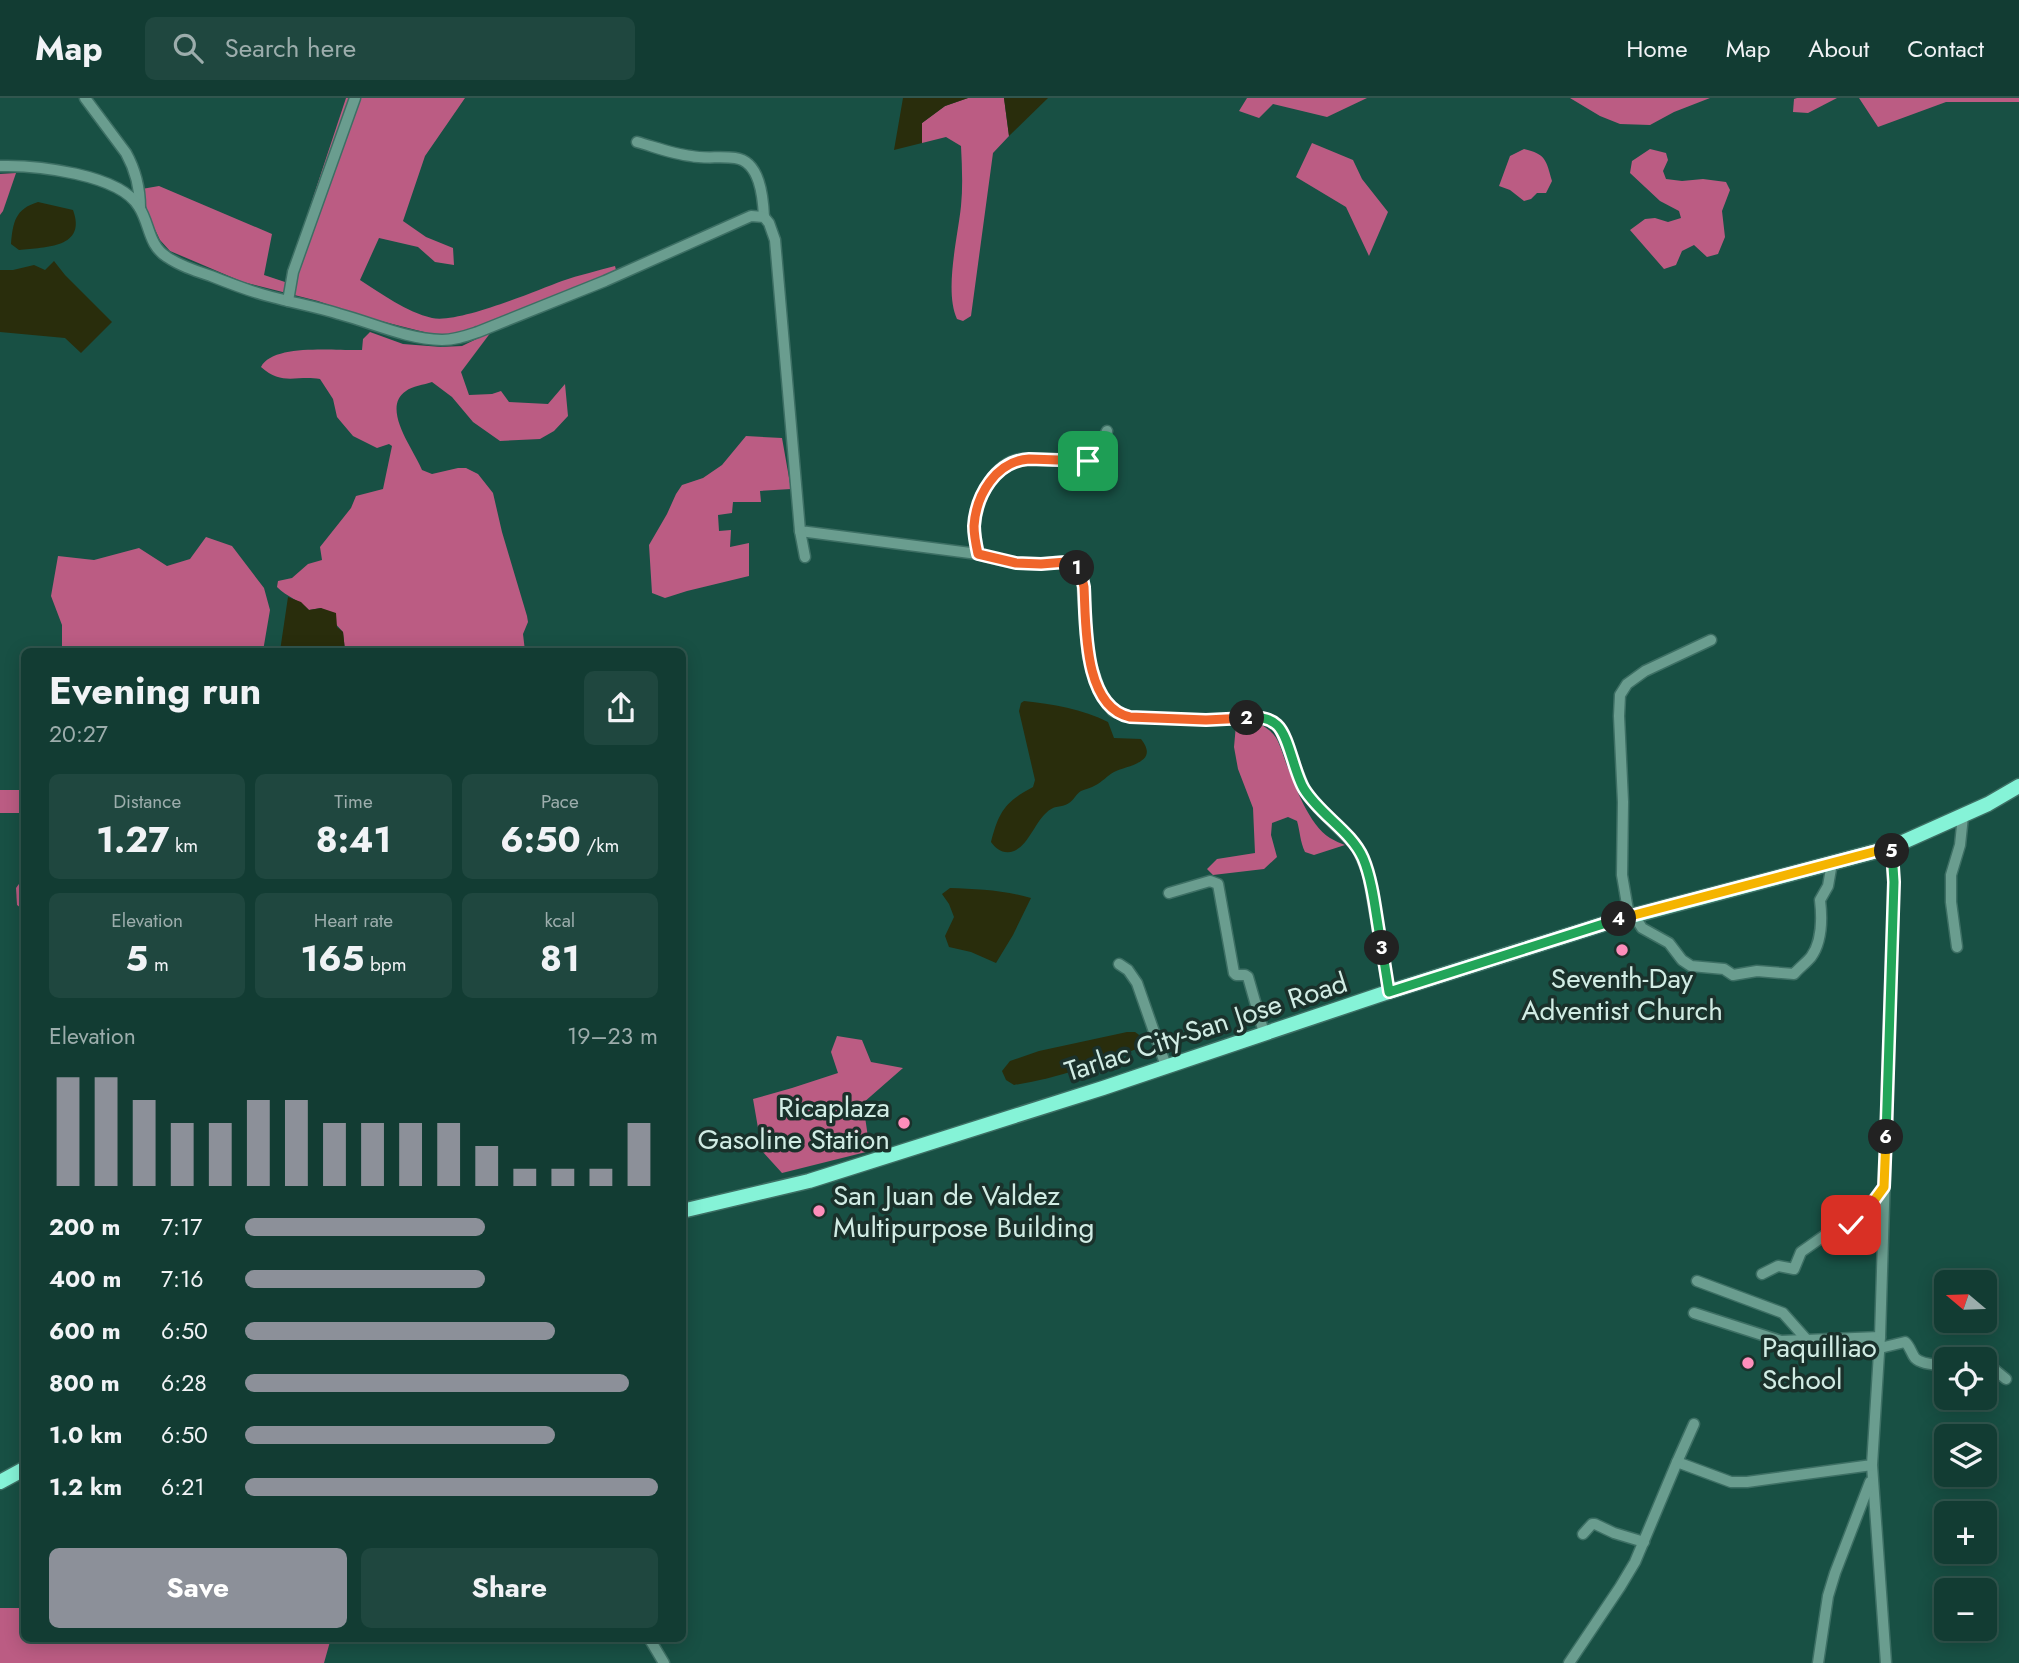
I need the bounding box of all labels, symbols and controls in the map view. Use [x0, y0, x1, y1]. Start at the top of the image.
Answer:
search box [145, 17, 635, 80]
text: Map [35, 25, 103, 72]
icon: search [169, 29, 207, 67]
text: Search here [225, 29, 356, 67]
text: Home [1626, 31, 1688, 66]
text: Map [1726, 31, 1770, 66]
text: About [1808, 31, 1869, 66]
text: Contact [1907, 31, 1984, 66]
pin [1058, 431, 1118, 491]
icon: arrive [1069, 442, 1107, 480]
pin: 1 [1060, 550, 1094, 586]
text: 1 [1072, 554, 1081, 581]
text: Evening run [49, 663, 261, 718]
button: share [584, 671, 658, 745]
pin: 2 [1230, 700, 1264, 736]
text: 2 [1240, 704, 1253, 731]
text: 20:27 [49, 717, 108, 751]
text: Distance [113, 788, 181, 815]
text: Time [334, 788, 373, 815]
text: Pace [541, 788, 579, 815]
text: 1.27 [96, 815, 169, 865]
text: 8:41 [316, 815, 391, 865]
text: 6:50 [500, 815, 581, 865]
text: km [169, 832, 198, 859]
text: /km [581, 832, 619, 859]
pin: 5 [1874, 834, 1910, 868]
text: 5 [1885, 837, 1898, 864]
pin: 4 [1602, 902, 1636, 936]
text: 4 [1612, 905, 1625, 932]
text: Elevation [111, 907, 183, 934]
text: Heart rate [314, 907, 393, 934]
text: kcal [544, 907, 575, 934]
pin: 3 [1364, 930, 1400, 966]
text: 5 [126, 934, 148, 984]
text: 165 [300, 934, 364, 984]
text: 81 [540, 934, 580, 984]
text: 3 [1376, 934, 1387, 961]
marker: Seventh-Day Adventist Church [1614, 942, 1630, 958]
text: m [148, 951, 169, 978]
text: bpm [364, 951, 406, 978]
place label: Seventh-Day Adventist Church [1521, 958, 1723, 1031]
street label: Tarlac City-San Jose Road [1059, 962, 1353, 1092]
text: Elevation [49, 1019, 136, 1053]
text: 19–23 m [567, 1019, 658, 1053]
place label: Ricaplaza Gasoline Station [697, 1087, 890, 1160]
marker: Ricaplaza Gasoline Station [896, 1115, 912, 1131]
pin: 6 [1868, 1119, 1904, 1154]
text: 6 [1879, 1123, 1892, 1150]
place label: San Juan de Valdez Multipurpose Building [833, 1175, 1094, 1248]
pin [1821, 1195, 1881, 1255]
marker: San Juan de Valdez Multipurpose Building [811, 1203, 827, 1219]
icon: check [1832, 1206, 1870, 1244]
text: 200 m [49, 1210, 120, 1244]
text: 7:17 [161, 1210, 202, 1244]
text: 400 m [49, 1262, 121, 1296]
text: 7:16 [161, 1262, 204, 1296]
north arrow [1934, 1270, 1997, 1334]
map controls [1934, 1270, 1997, 1641]
text: 600 m [49, 1314, 121, 1348]
text: 6:50 [161, 1314, 208, 1348]
place label: Paquilliao School [1762, 1327, 1877, 1400]
button: locate [1934, 1347, 1997, 1410]
marker: Paquilliao School [1740, 1355, 1756, 1371]
text: 800 m [49, 1366, 120, 1400]
text: 6:28 [161, 1366, 207, 1400]
text: 1.0 km [49, 1418, 122, 1452]
text: 6:50 [161, 1418, 208, 1452]
button: layers [1934, 1424, 1997, 1487]
text: 1.2 km [49, 1470, 122, 1504]
text: 6:21 [161, 1470, 205, 1504]
button: + [1934, 1501, 1997, 1564]
button: Save [49, 1548, 347, 1628]
button: Share [361, 1548, 658, 1628]
button: − [1934, 1578, 1997, 1641]

